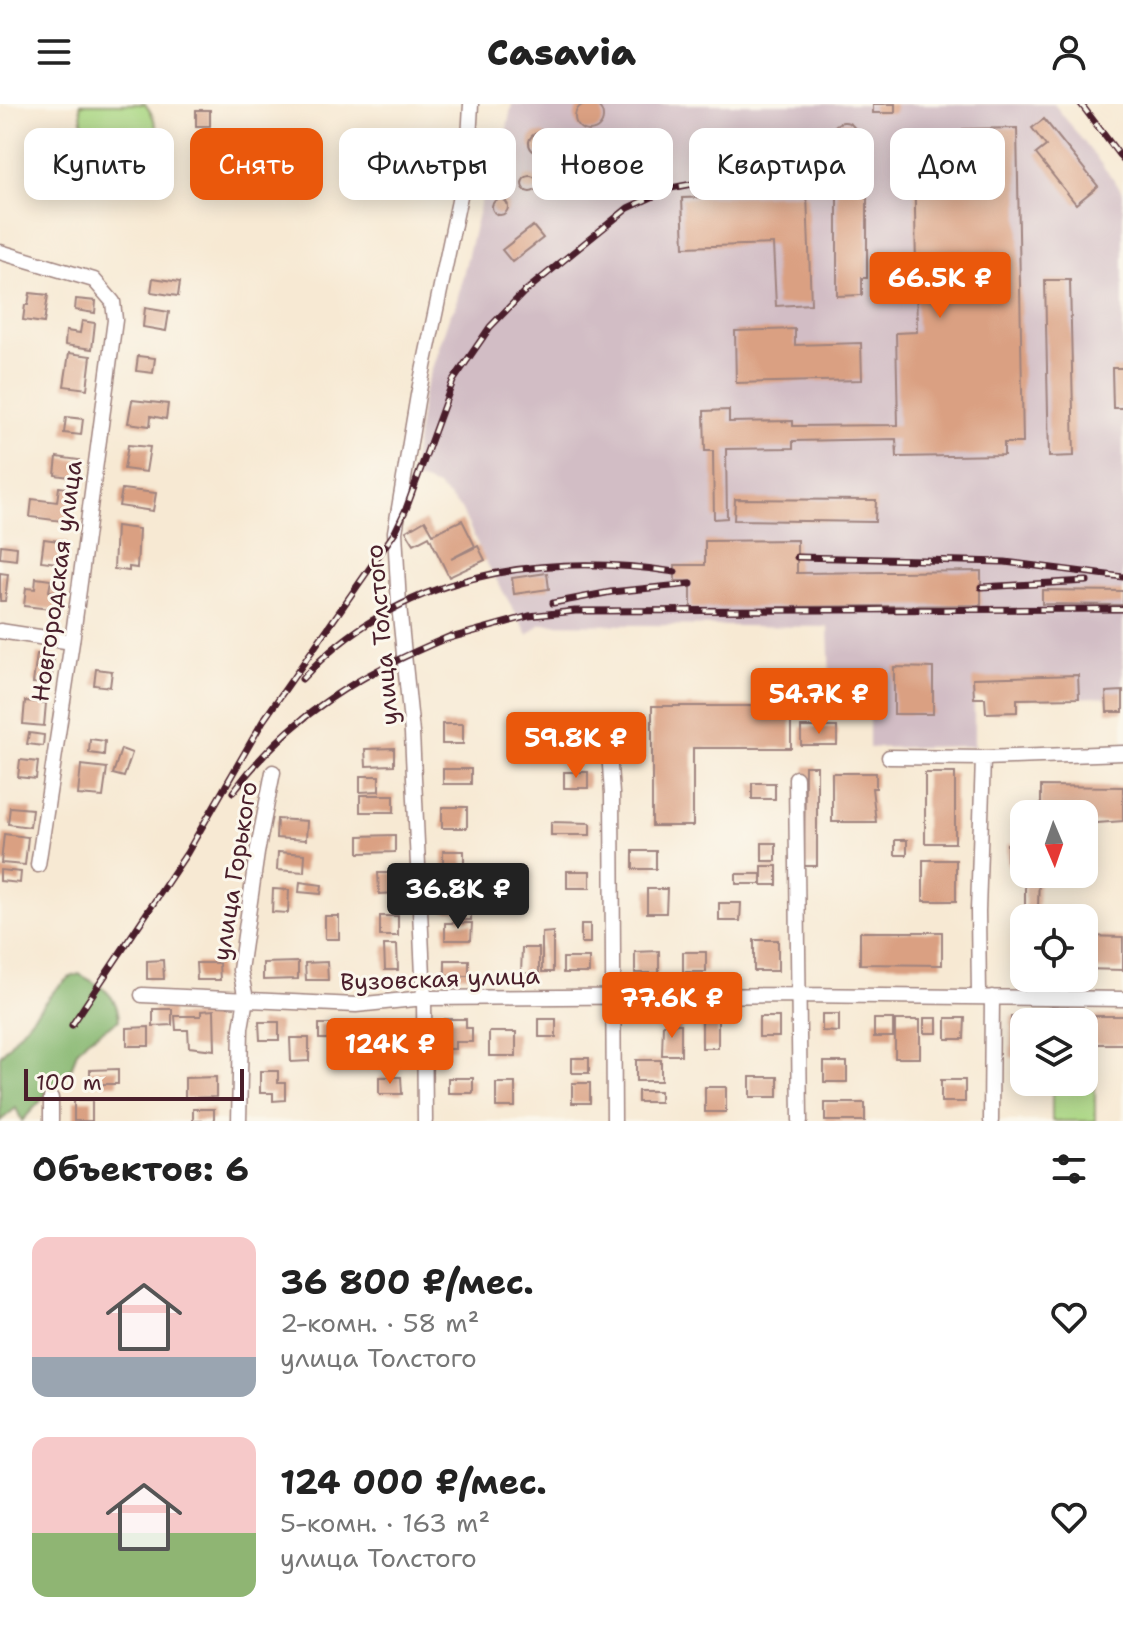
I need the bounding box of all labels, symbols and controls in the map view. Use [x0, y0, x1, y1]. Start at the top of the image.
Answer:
text: Casavia [487, 28, 636, 77]
icon: menu [32, 30, 76, 74]
icon: person [1047, 30, 1091, 74]
chip: Купить [24, 128, 174, 200]
chip: Снять [190, 128, 323, 200]
chip: Фильтры [339, 128, 516, 200]
chip: Новое [532, 128, 673, 200]
chip: Квартира [689, 128, 874, 200]
chip: Дом [890, 128, 1005, 200]
pin: 66.5K ₽ [866, 252, 1014, 320]
text: 66.5K ₽ [888, 260, 992, 295]
street label: Новгородская улица [24, 458, 90, 704]
street label: улица Толстого [358, 543, 406, 727]
pin: 54.7K ₽ [745, 668, 893, 736]
text: 54.7K ₽ [769, 676, 869, 711]
pin: 59.8K ₽ [502, 712, 650, 780]
text: 59.8K ₽ [524, 720, 628, 755]
street label: улица Горького [205, 779, 265, 963]
north arrow [1010, 800, 1098, 888]
map controls [1010, 800, 1098, 1096]
pin: 36.8K ₽ [384, 863, 532, 931]
text: 36.8K ₽ [405, 871, 511, 906]
button: locate [1010, 904, 1098, 992]
street label: Вузовская улица [340, 960, 540, 998]
pin: 77.6K ₽ [598, 972, 746, 1040]
text: 77.6K ₽ [620, 980, 724, 1015]
button: layers [1010, 1008, 1098, 1096]
pin: 124K ₽ [325, 1018, 455, 1086]
text: 124K ₽ [344, 1026, 436, 1061]
scale bar [24, 1065, 244, 1101]
text: 100 m [36, 1068, 102, 1097]
text: Объектов: 6 [32, 1146, 249, 1192]
icon: filters [1047, 1147, 1091, 1191]
text: 36 800 ₽/мес. [280, 1259, 534, 1305]
icon: home [96, 1269, 192, 1365]
icon: heart [1047, 1295, 1091, 1339]
text: 2-комн. · 58 m² [280, 1305, 480, 1340]
text: улица Толстого [280, 1340, 477, 1375]
text: 124 000 ₽/мес. [280, 1459, 547, 1505]
icon: home [96, 1469, 192, 1565]
icon: heart [1047, 1495, 1091, 1539]
text: 5-комн. · 163 m² [280, 1505, 490, 1540]
text: улица Толстого [280, 1540, 477, 1575]

